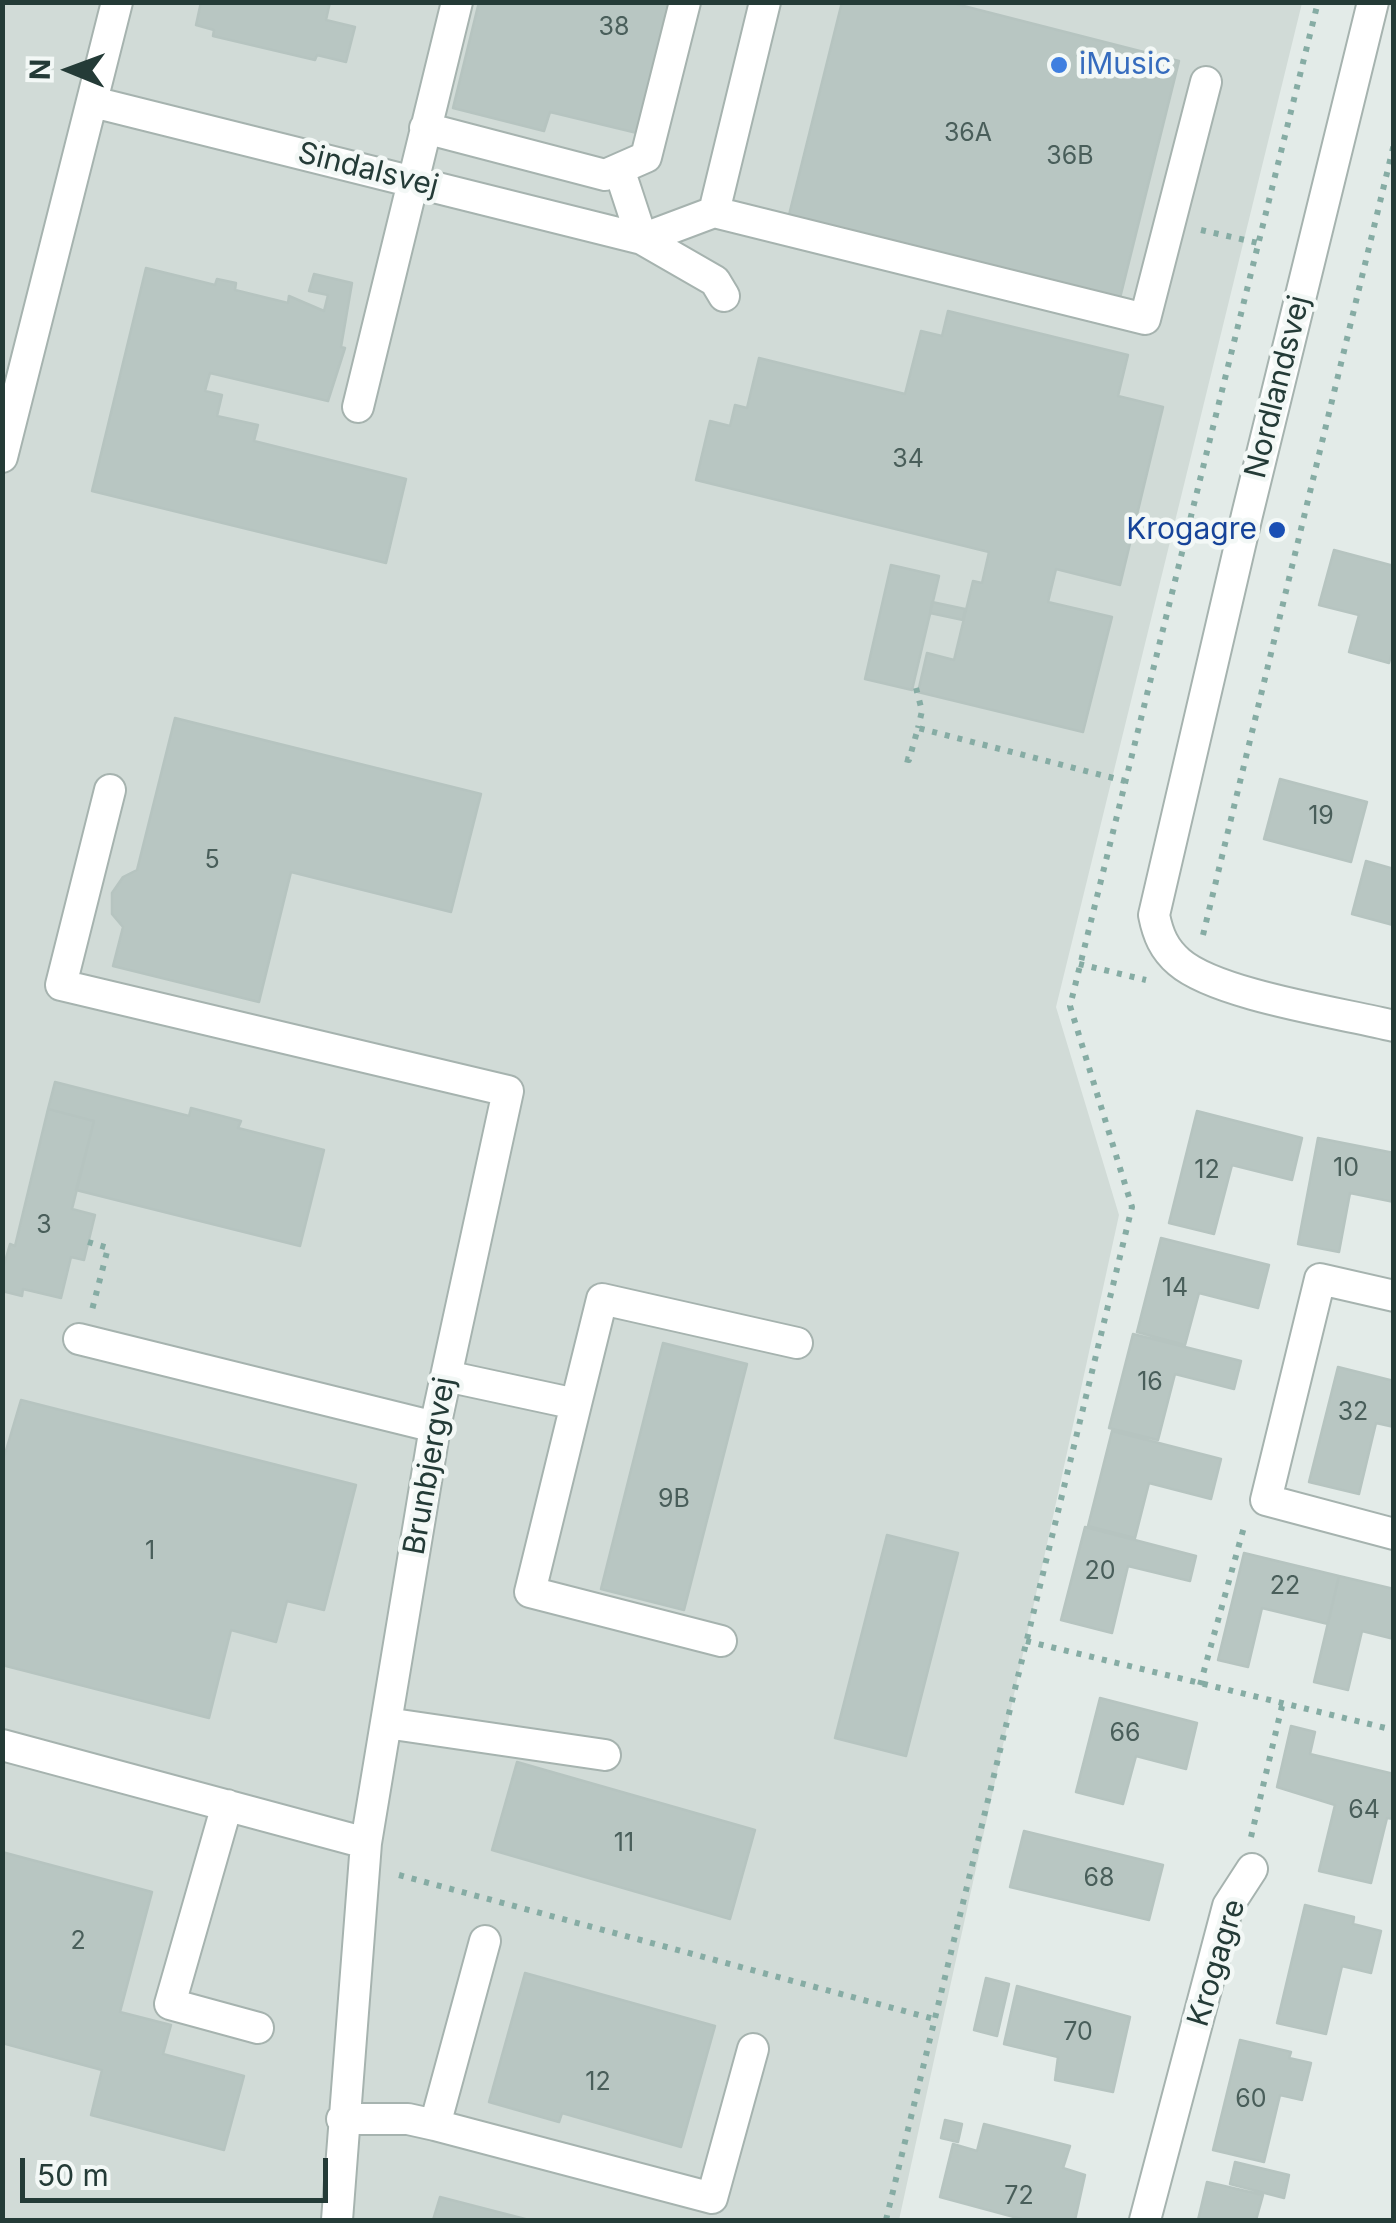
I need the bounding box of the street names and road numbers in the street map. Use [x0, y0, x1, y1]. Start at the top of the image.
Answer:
street label: Sindalsvej [294, 135, 442, 205]
street label: Nordlandsvej [1238, 292, 1318, 482]
street label: Brunbjergvej [397, 1374, 463, 1558]
street label: Krogagre [1181, 1895, 1253, 2031]

